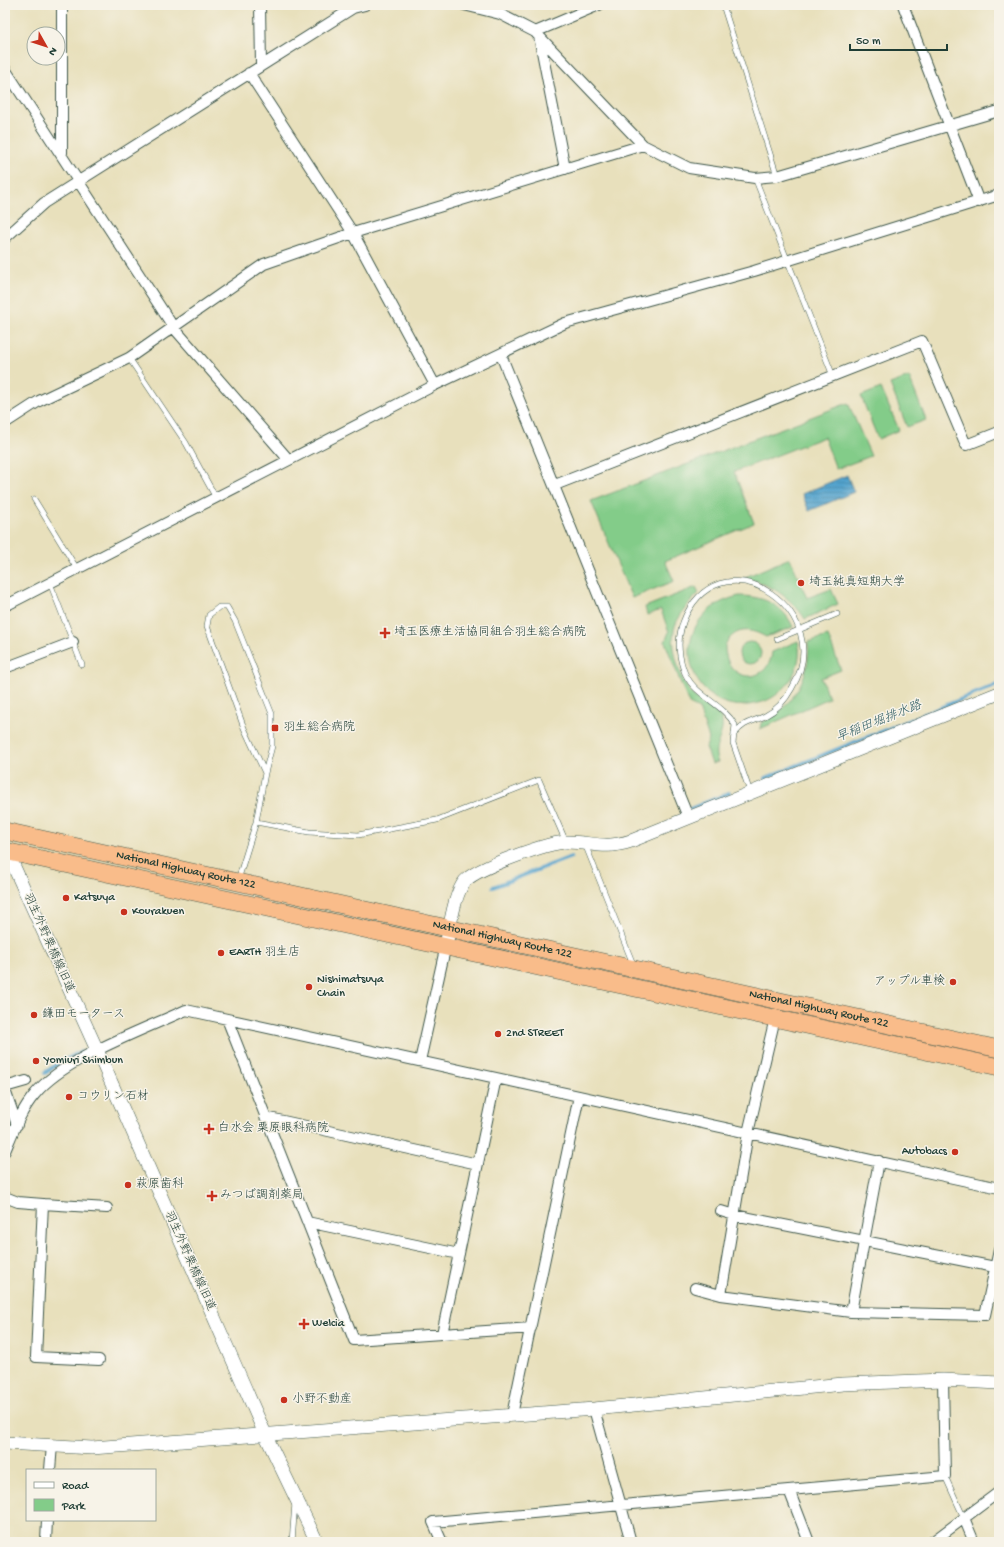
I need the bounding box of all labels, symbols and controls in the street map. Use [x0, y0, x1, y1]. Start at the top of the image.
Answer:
north arrow [26, 26, 66, 66]
scale bar [850, 26, 947, 52]
text: 50 m [856, 35, 881, 49]
text: N [45, 44, 59, 58]
place label: 埼玉純真短期大学 [809, 575, 905, 590]
marker: 埼玉純真短期大学 [796, 578, 806, 588]
place label: 埼玉医療生活協同組合羽生総合病院 [394, 625, 586, 640]
marker: 埼玉医療生活協同組合羽生総合病院 [379, 627, 391, 639]
water label: 早稲田堀排水路 [834, 697, 925, 746]
place label: 羽生総合病院 [283, 720, 355, 735]
marker: 羽生総合病院 [270, 723, 280, 733]
street label: National Highway Route 122 [115, 849, 257, 893]
street label: 羽生外野栗橋線旧道 [20, 890, 77, 995]
place label: Katsuya [74, 891, 115, 905]
marker: Katsuya [61, 893, 71, 903]
place label: Kourakuen [132, 905, 185, 919]
marker: Kourakuen [119, 907, 129, 917]
street label: National Highway Route 122 [431, 918, 573, 962]
place label: EARTH 羽生店 [229, 945, 300, 960]
marker: EARTH 羽生店 [216, 948, 226, 958]
place label: Nishimatsuya Chain [317, 973, 384, 1001]
place label: アップル車検 [874, 974, 945, 989]
marker: アップル車検 [948, 977, 958, 987]
marker: Nishimatsuya Chain [304, 982, 314, 992]
street label: National Highway Route 122 [748, 987, 890, 1032]
place label: 鎌田モータース [42, 1007, 125, 1022]
marker: 鎌田モータース [29, 1010, 39, 1020]
place label: 2nd STREET [506, 1027, 565, 1041]
marker: 2nd STREET [493, 1029, 503, 1039]
place label: Yomiuri Shimbun [43, 1054, 123, 1068]
marker: Yomiuri Shimbun [31, 1056, 41, 1066]
place label: コウリン石材 [77, 1089, 149, 1104]
marker: コウリン石材 [64, 1092, 74, 1102]
place label: 白水会 栗原眼科病院 [218, 1121, 329, 1136]
marker: 白水会 栗原眼科病院 [203, 1123, 215, 1135]
place label: Autobacs [902, 1145, 948, 1159]
marker: Autobacs [950, 1147, 960, 1157]
place label: 萩原歯科 [136, 1177, 184, 1192]
marker: 萩原歯科 [123, 1180, 133, 1190]
place label: みつば調剤薬局 [220, 1188, 304, 1203]
marker: みつば調剤薬局 [207, 1191, 217, 1201]
street label: 羽生外野栗橋線旧道 [161, 1208, 218, 1313]
place label: Welcia [312, 1317, 345, 1331]
marker: Welcia [299, 1319, 309, 1329]
place label: 小野不動産 [292, 1392, 352, 1407]
marker: 小野不動産 [279, 1395, 289, 1405]
legend [26, 1469, 156, 1521]
text: Road [62, 1480, 89, 1494]
text: Park [61, 1500, 87, 1514]

